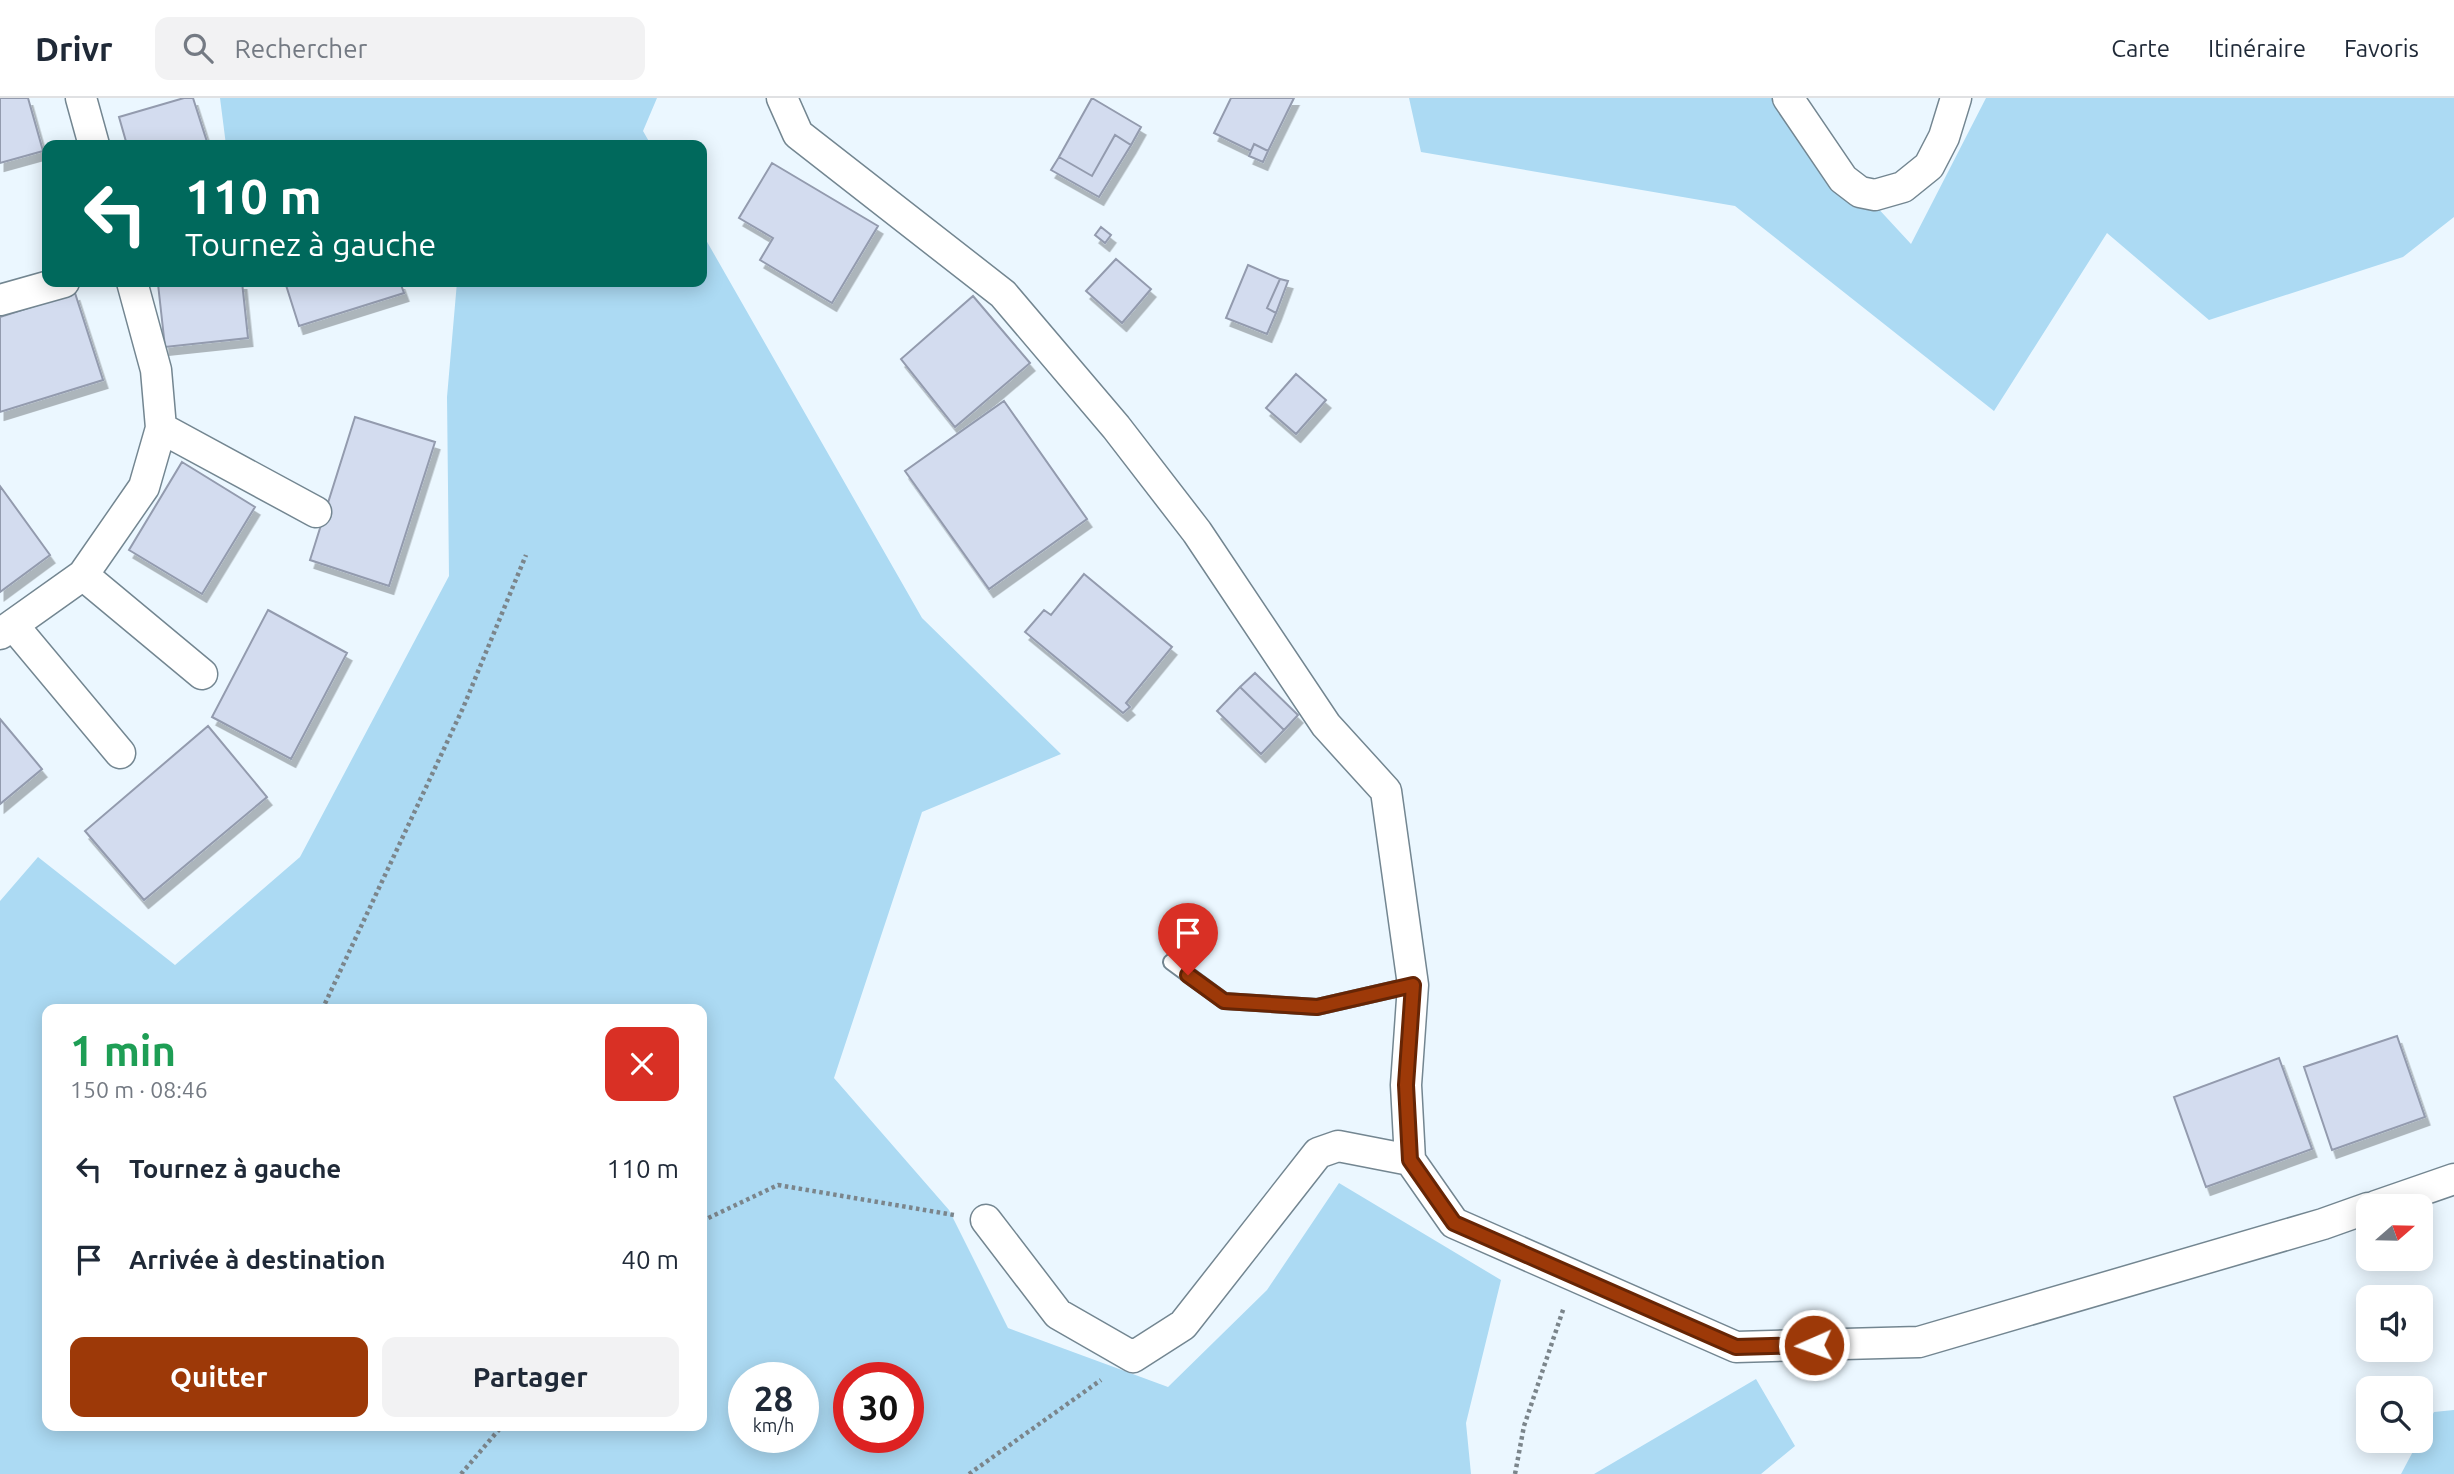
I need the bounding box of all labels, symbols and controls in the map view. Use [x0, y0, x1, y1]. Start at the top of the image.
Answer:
search box [155, 17, 645, 80]
icon: search [179, 29, 217, 67]
text: Drivr [35, 30, 113, 67]
text: Rechercher [235, 34, 367, 63]
text: Carte [2111, 35, 2170, 62]
text: Itinéraire [2208, 35, 2306, 62]
text: Favoris [2344, 35, 2419, 62]
icon: left [70, 168, 161, 259]
text: 110 m [185, 168, 322, 223]
text: Tournez à gauche [185, 226, 436, 262]
pin [1158, 903, 1218, 975]
icon: arrive [1169, 914, 1207, 952]
text: 1 min [70, 1027, 176, 1074]
button: close [605, 1027, 679, 1101]
text: 150 m · 08:46 [70, 1077, 208, 1102]
icon: left [70, 1150, 108, 1188]
text: Tournez à gauche [129, 1154, 341, 1183]
text: 110 m [607, 1154, 679, 1183]
north arrow [2356, 1194, 2432, 1270]
map controls [2356, 1194, 2433, 1453]
icon: arrive [70, 1241, 108, 1279]
text: Arrivée à destination [129, 1245, 385, 1274]
text: 40 m [621, 1245, 679, 1274]
button: sound [2356, 1285, 2433, 1362]
position arrow [1777, 1308, 1851, 1382]
button: Quitter [70, 1337, 368, 1417]
button: Partager [382, 1337, 679, 1417]
speed limit sign: 30 [833, 1362, 924, 1453]
button: search [2356, 1376, 2433, 1453]
text: 28 [754, 1378, 793, 1418]
text: km/h [753, 1415, 794, 1435]

